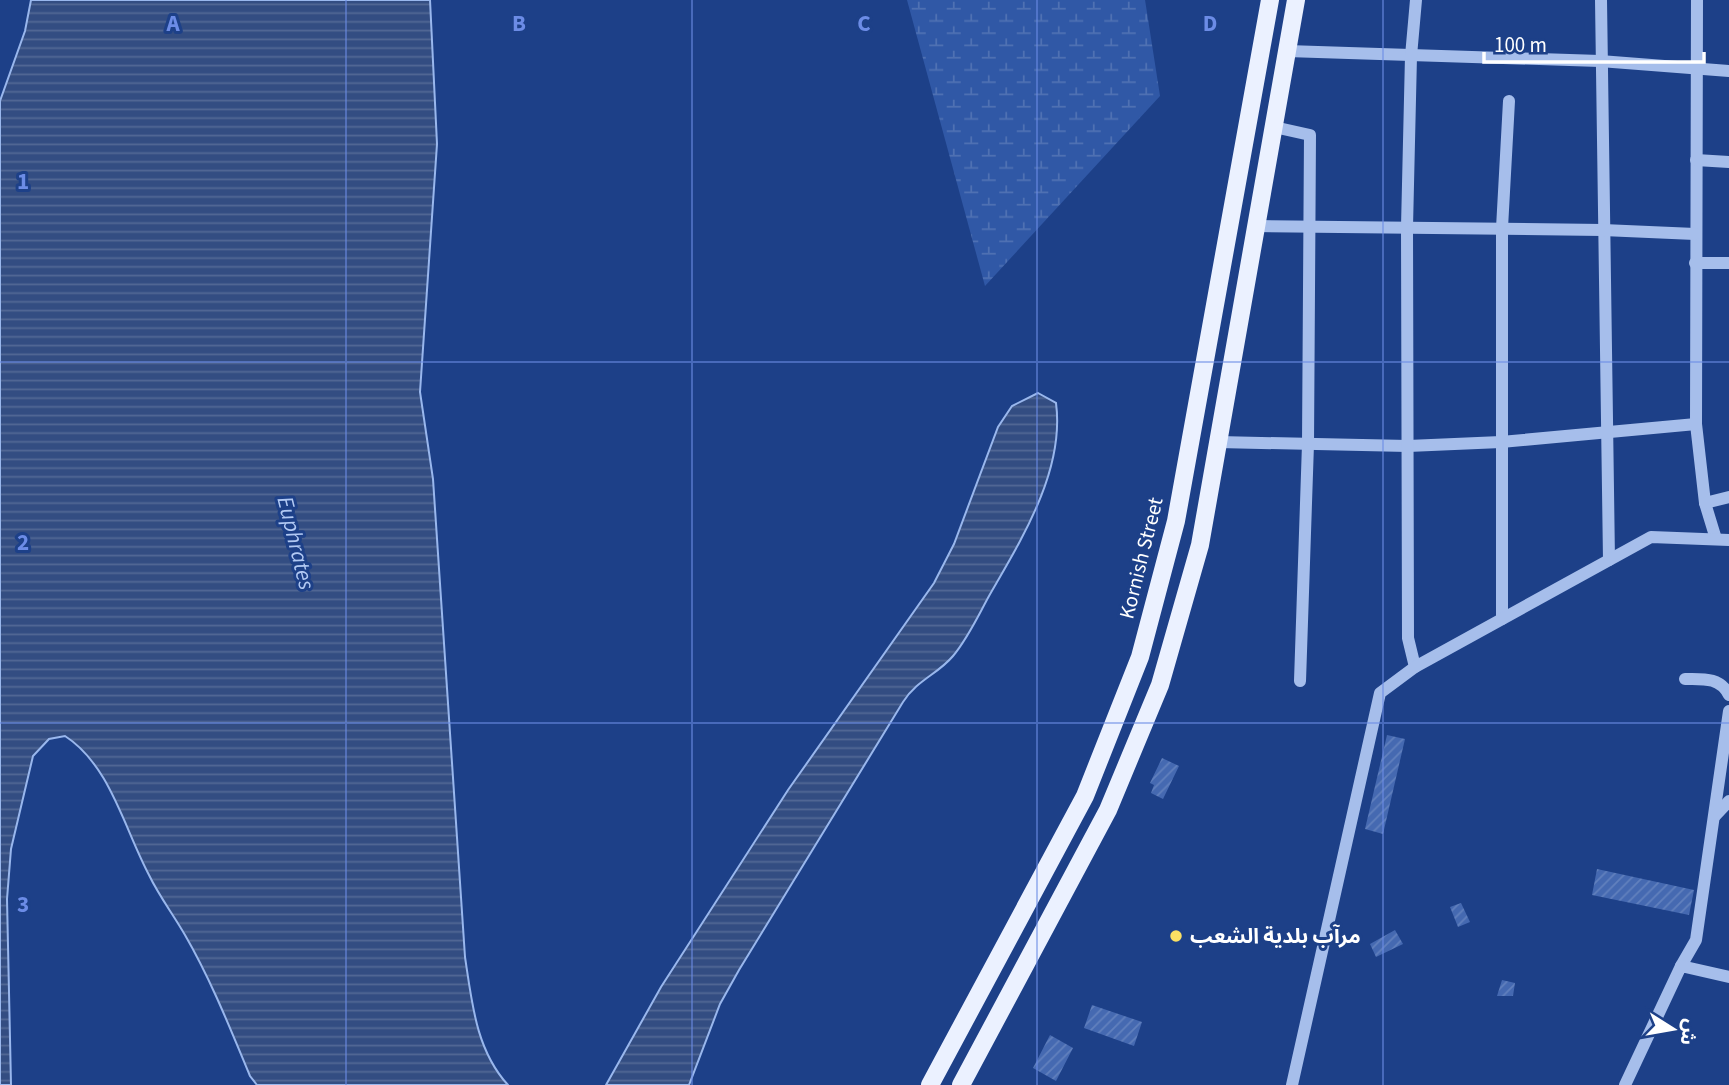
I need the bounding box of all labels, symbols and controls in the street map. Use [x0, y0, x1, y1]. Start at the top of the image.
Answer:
text: A [165, 7, 180, 40]
text: B [512, 7, 526, 40]
text: C [857, 7, 871, 40]
text: D [1203, 7, 1217, 40]
scale bar [1484, 21, 1704, 65]
text: 100 m [1494, 30, 1547, 60]
text: 1 [17, 165, 29, 198]
water label: Euphrates [268, 493, 324, 593]
street label: Kornish Street [1111, 494, 1171, 622]
text: 2 [17, 526, 29, 559]
text: 3 [17, 888, 29, 921]
place label: مرآب بلدية الشعب [1190, 921, 1361, 951]
marker: مرآب بلدية الشعب [1168, 928, 1184, 944]
north arrow [1638, 994, 1708, 1064]
text: ش [1672, 1017, 1704, 1047]

